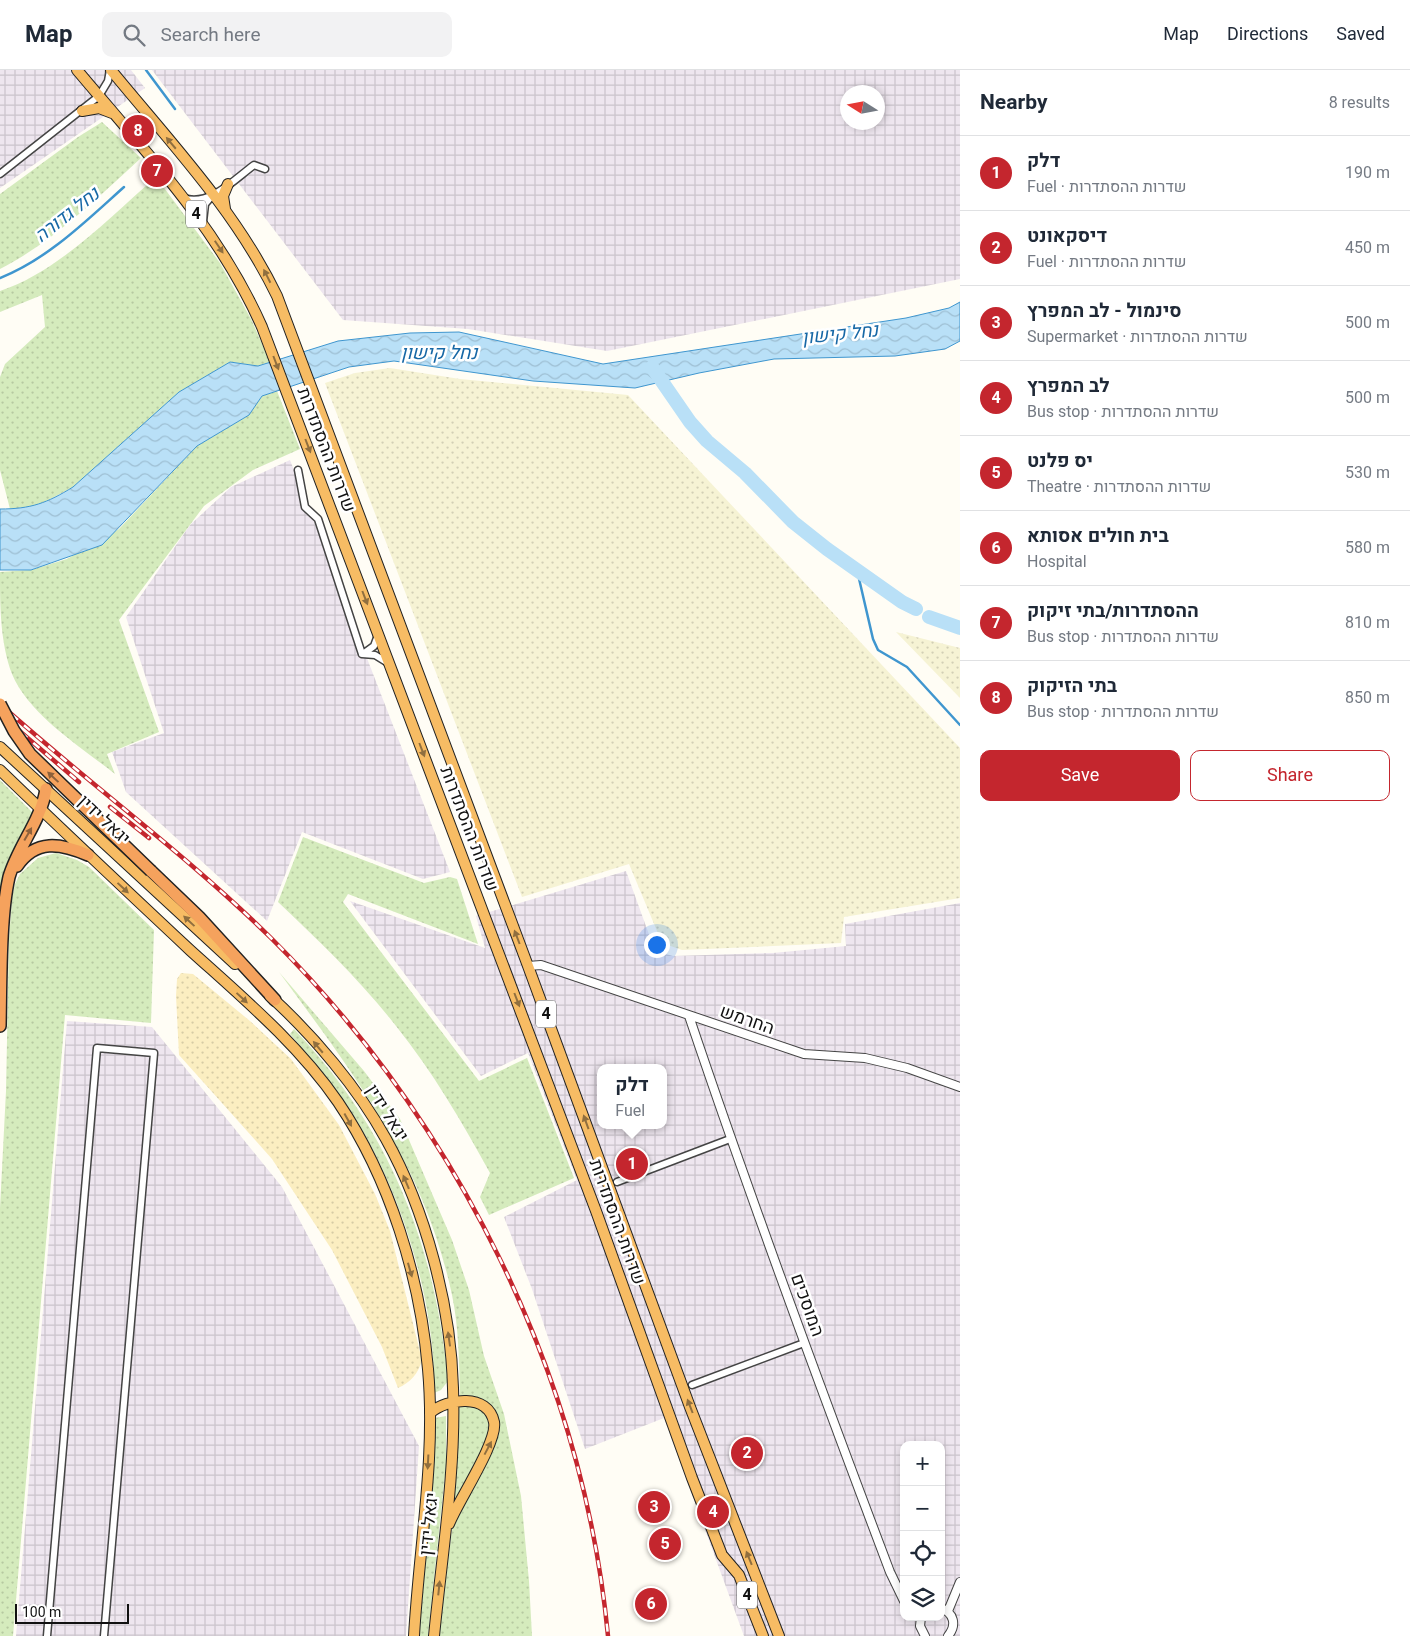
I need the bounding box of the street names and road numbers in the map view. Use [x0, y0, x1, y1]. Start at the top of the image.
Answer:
road number: 4 [186, 200, 206, 228]
street label: שדרות ההסתדרות [290, 383, 362, 517]
street label: שדרות ההסתדרות [433, 762, 505, 896]
street label: יגאל ידין [72, 789, 136, 851]
street label: החרמש [716, 998, 778, 1042]
road number: 4 [536, 1001, 556, 1028]
street label: יגאל ידין [359, 1079, 415, 1147]
street label: שדרות ההסתדרות [582, 1155, 652, 1289]
street label: המוסכים [783, 1270, 831, 1340]
street label: יגאל ידין [412, 1491, 446, 1557]
road number: 4 [737, 1582, 757, 1608]

